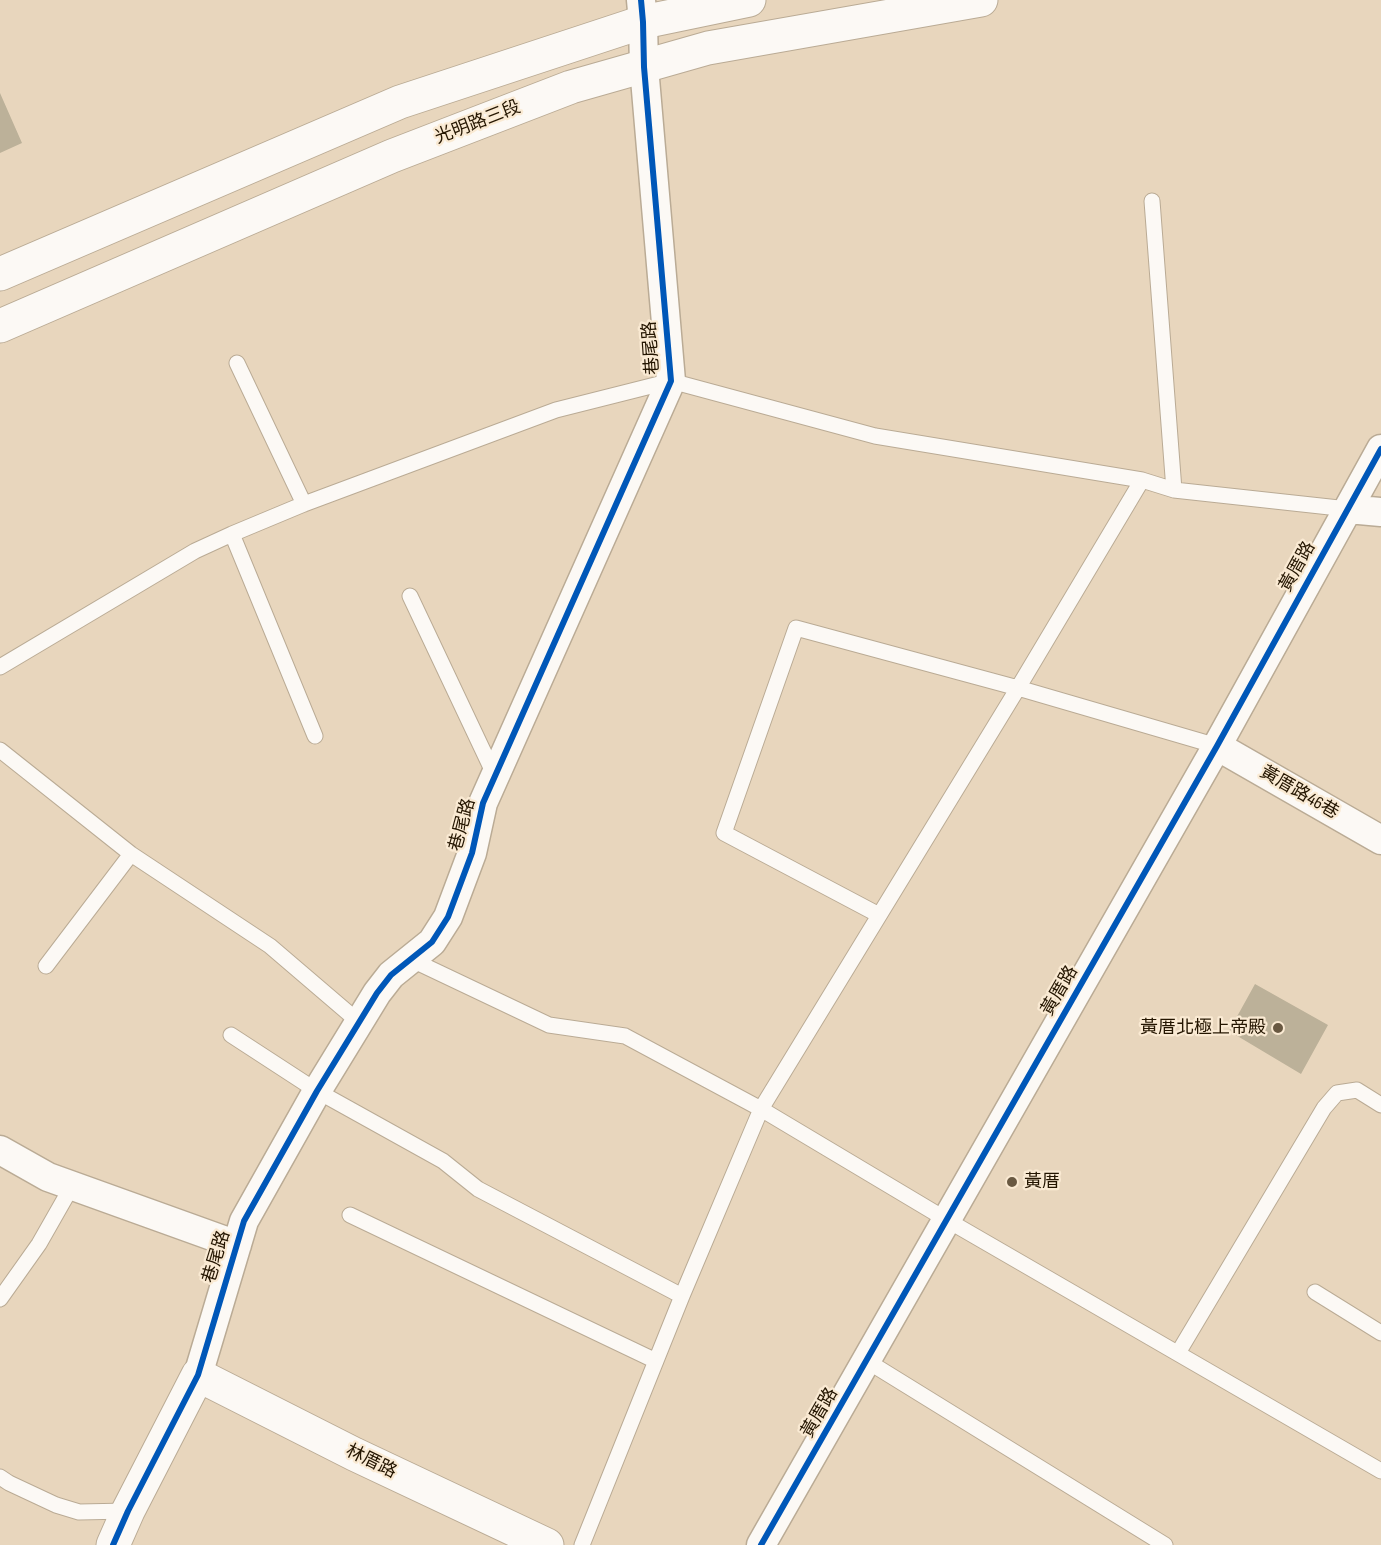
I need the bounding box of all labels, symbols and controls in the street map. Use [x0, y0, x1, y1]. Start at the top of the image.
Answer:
street label: 光明路三段 [432, 97, 524, 149]
street label: 巷尾路 [639, 320, 665, 376]
street label: 黃厝路 [1275, 538, 1321, 596]
street label: 黃厝路46巷 [1256, 762, 1342, 824]
street label: 巷尾路 [446, 796, 480, 854]
street label: 黃厝路 [1037, 962, 1083, 1020]
place label: 黃厝北極上帝殿 [1140, 1017, 1266, 1039]
marker: 黃厝北極上帝殿 [1271, 1021, 1285, 1035]
place label: 黃厝 [1024, 1171, 1060, 1193]
marker: 黃厝 [1005, 1175, 1019, 1189]
street label: 巷尾路 [199, 1228, 235, 1286]
street label: 黃厝路 [797, 1384, 843, 1442]
street label: 林厝路 [342, 1440, 400, 1484]

